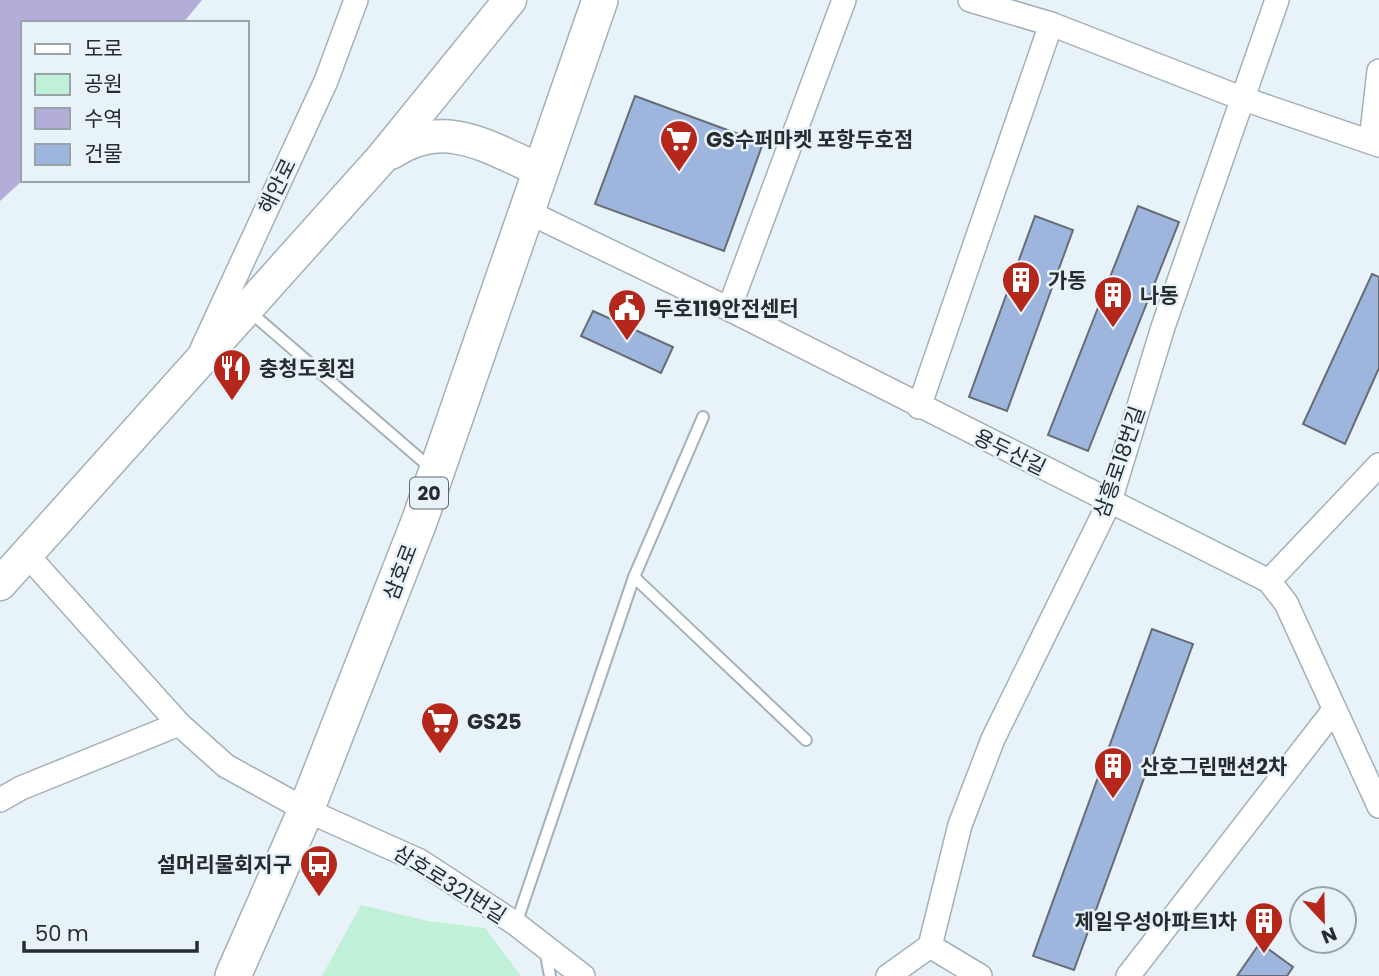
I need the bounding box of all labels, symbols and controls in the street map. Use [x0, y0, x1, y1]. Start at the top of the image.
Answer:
legend [21, 21, 248, 182]
text: 도로 [84, 34, 123, 63]
text: 공원 [84, 69, 123, 98]
text: 수역 [84, 104, 123, 133]
supermarket icon: GS수퍼마켓 포항두호점 [658, 118, 700, 173]
place label: GS수퍼마켓 포항두호점 [706, 125, 913, 154]
text: 건물 [84, 139, 123, 168]
street label: 해안로 [251, 154, 303, 218]
building icon: 가동 [1000, 259, 1042, 314]
place label: 가동 [1048, 266, 1087, 295]
building icon: 나동 [1092, 274, 1134, 329]
place label: 나동 [1140, 281, 1179, 310]
public building icon: 두호119안전센터 [606, 287, 648, 342]
place label: 두호119안전센터 [654, 294, 799, 323]
restaurant icon: 충청도횟집 [211, 347, 253, 402]
place label: 충청도횟집 [259, 354, 356, 383]
street label: 삼흥로18번길 [1086, 402, 1152, 522]
street label: 용두산길 [969, 422, 1051, 482]
road number: 20 [410, 478, 448, 508]
street label: 삼호로 [376, 540, 424, 604]
supermarket icon: GS25 [419, 700, 461, 755]
place label: GS25 [467, 707, 522, 736]
building icon: 산호그린맨션2차 [1092, 745, 1134, 800]
place label: 산호그린맨션2차 [1140, 752, 1287, 781]
street label: 삼호로321번길 [388, 838, 512, 930]
bus stop icon: 설머리물회지구 [298, 843, 340, 898]
place label: 설머리물회지구 [157, 850, 292, 879]
north arrow [1288, 885, 1358, 955]
building icon: 제일우성아파트1차 [1243, 900, 1285, 955]
place label: 제일우성아파트1차 [1075, 907, 1237, 936]
scale bar [24, 909, 198, 953]
text: 50 m [35, 919, 89, 948]
text: N [1317, 920, 1341, 950]

